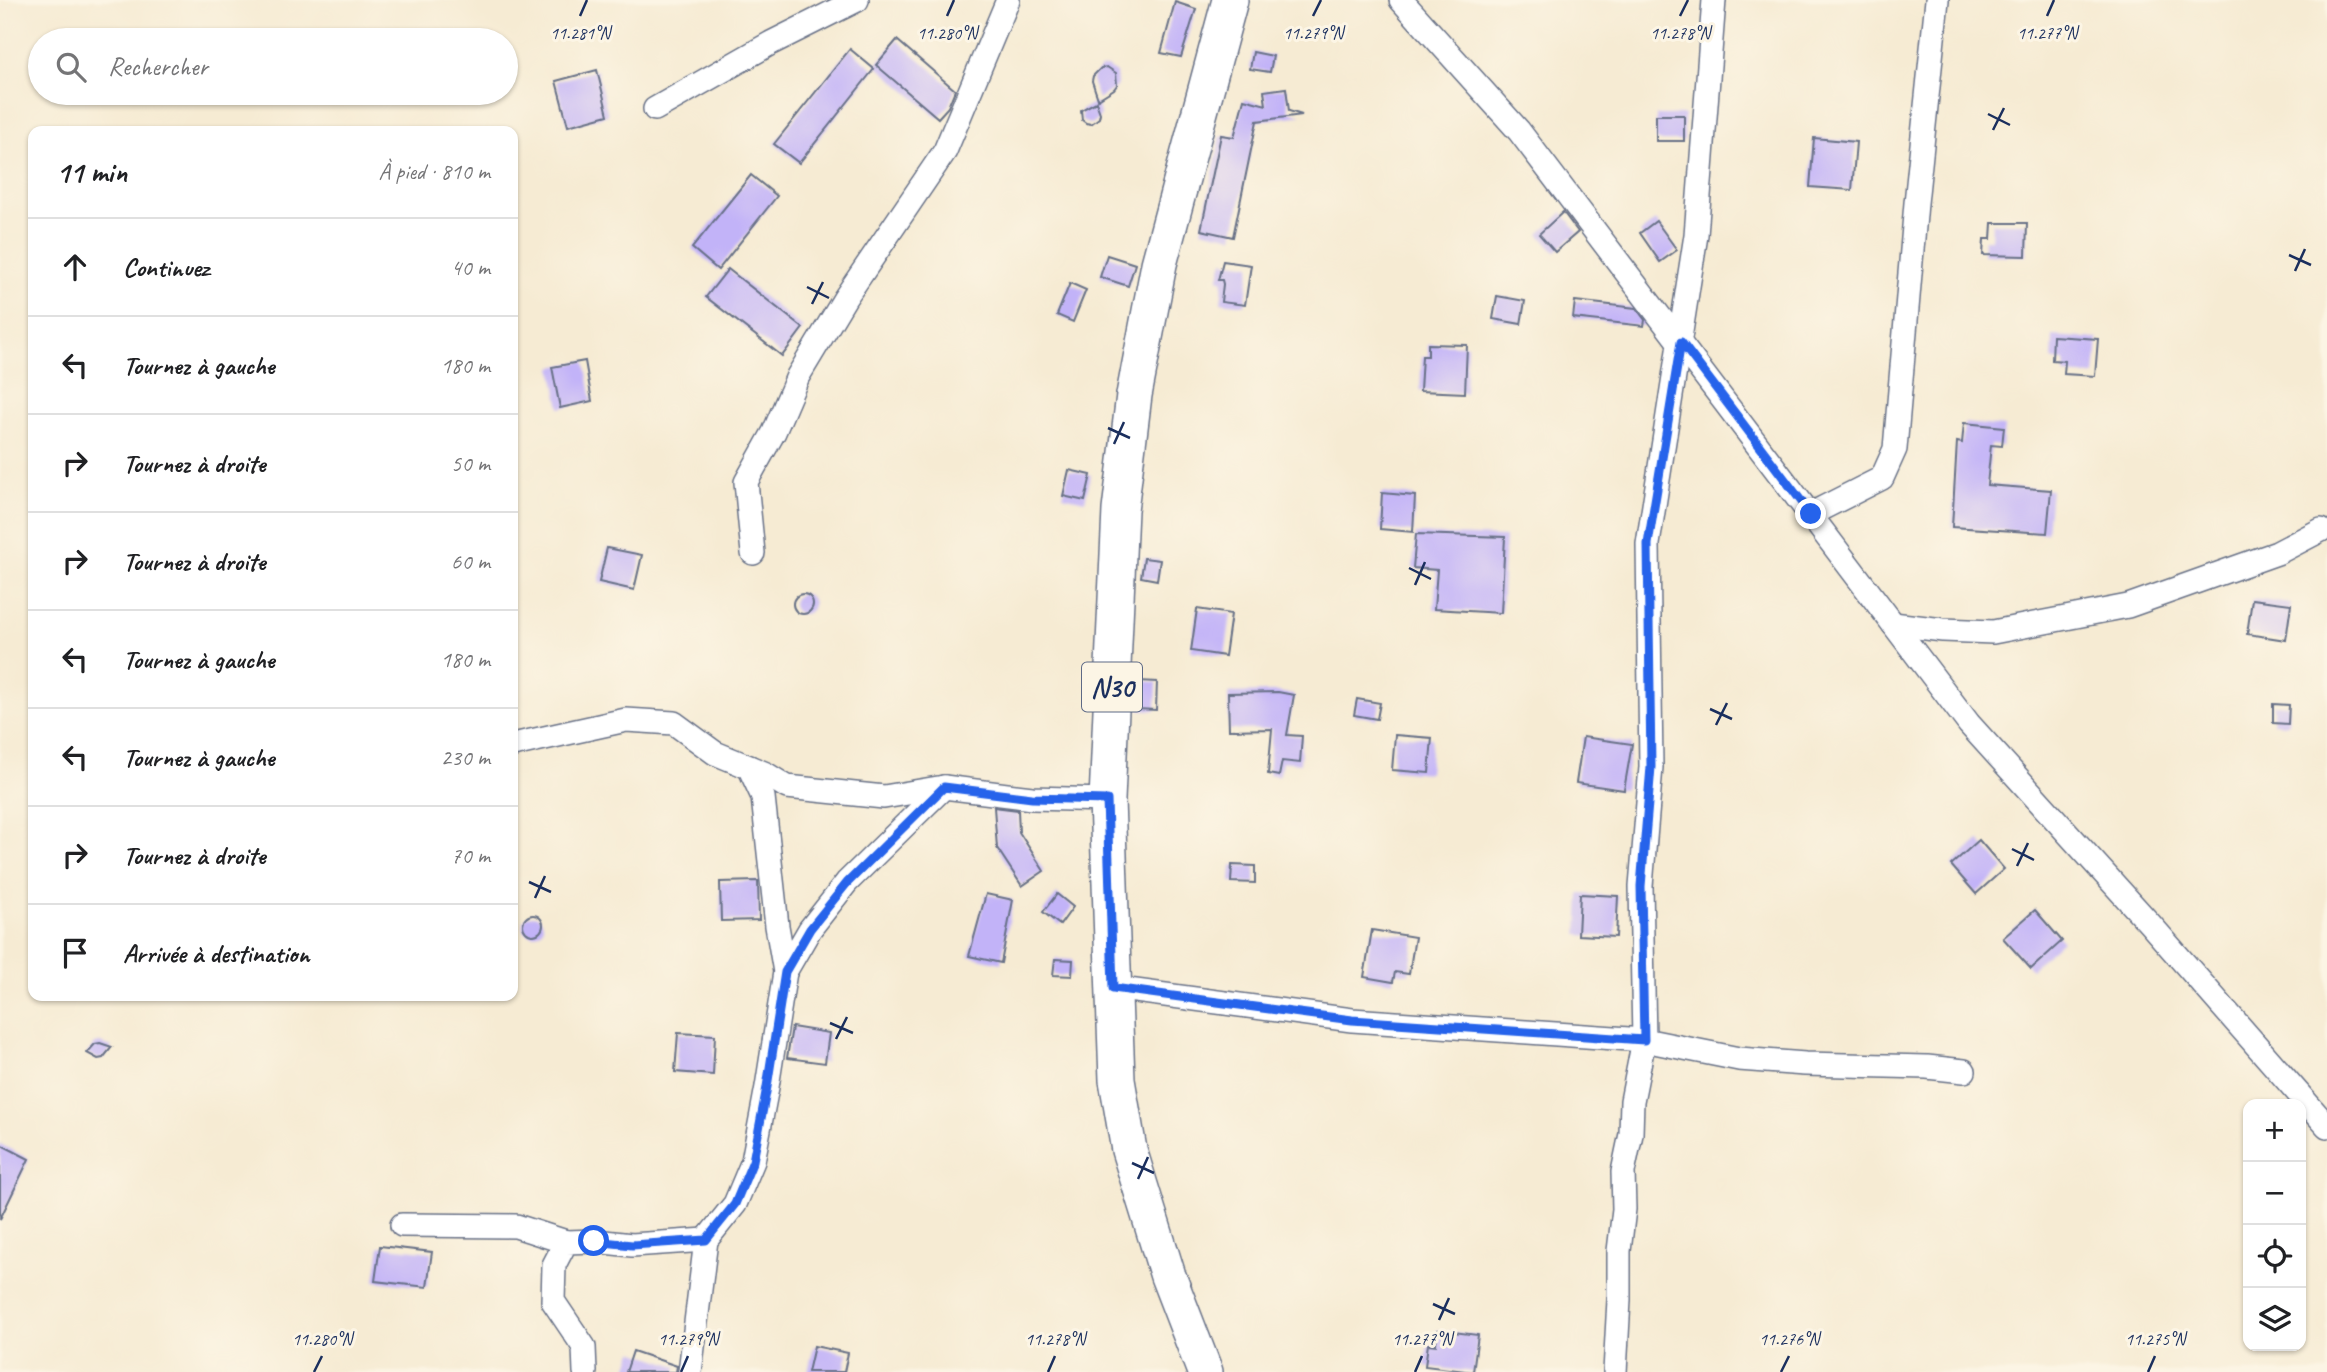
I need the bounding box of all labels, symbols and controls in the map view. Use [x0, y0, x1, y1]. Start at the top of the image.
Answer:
text: 11.281°N [550, 22, 613, 44]
text: 11.280°N [917, 22, 980, 44]
text: 11.279°N [1283, 22, 1346, 44]
text: 11.278°N [1650, 22, 1713, 44]
text: 11.277°N [2017, 22, 2080, 44]
search box [28, 28, 518, 105]
icon: search [52, 48, 90, 86]
text: Rechercher [108, 50, 208, 83]
text: 11 min [56, 153, 127, 191]
text: À pied · 810 m [378, 157, 490, 186]
icon: ahead [56, 248, 94, 286]
text: Continuez [123, 251, 209, 284]
text: 40 m [451, 253, 490, 282]
icon: left [56, 346, 94, 384]
text: Tournez à gauche [123, 349, 274, 382]
text: 180 m [441, 351, 490, 380]
icon: right [56, 444, 94, 482]
text: Tournez à droite [123, 447, 265, 480]
text: 50 m [451, 449, 490, 478]
route end [1795, 498, 1826, 529]
icon: right [56, 542, 94, 580]
text: Tournez à droite [123, 545, 265, 578]
text: 60 m [451, 547, 490, 576]
icon: left [56, 640, 94, 678]
text: Tournez à gauche [123, 643, 274, 676]
text: 180 m [441, 645, 490, 674]
road number: N30 [1082, 662, 1142, 712]
icon: left [56, 738, 94, 776]
text: Tournez à gauche [123, 741, 274, 774]
text: 230 m [441, 743, 490, 772]
icon: right [56, 836, 94, 874]
text: Tournez à droite [123, 839, 265, 872]
text: 70 m [451, 841, 490, 870]
icon: arrive [56, 934, 94, 972]
text: Arrivée à destination [123, 937, 309, 970]
map controls [2243, 1099, 2306, 1351]
button: + [2243, 1099, 2306, 1162]
button: − [2243, 1162, 2306, 1225]
route start [578, 1225, 609, 1256]
button: locate [2243, 1225, 2306, 1288]
button: layers [2243, 1288, 2306, 1351]
text: 11.280°N [292, 1328, 355, 1350]
text: 11.279°N [658, 1328, 721, 1350]
text: 11.278°N [1025, 1328, 1088, 1350]
text: 11.277°N [1392, 1328, 1455, 1350]
text: 11.276°N [1759, 1328, 1822, 1350]
text: 11.275°N [2125, 1328, 2188, 1350]

